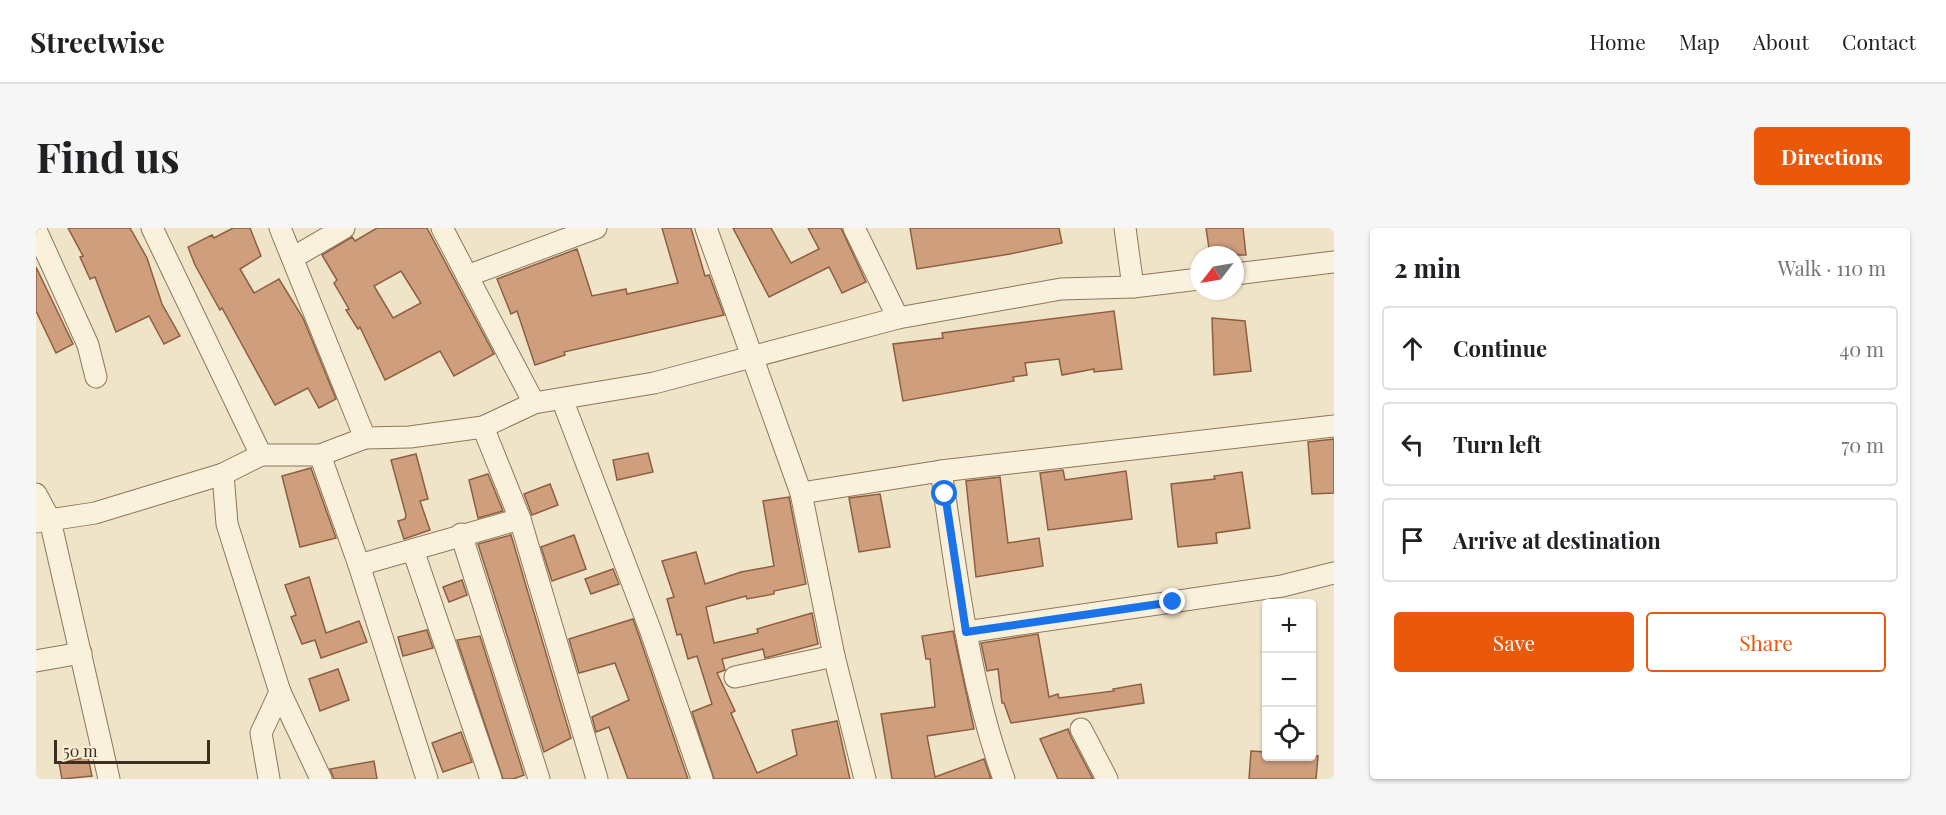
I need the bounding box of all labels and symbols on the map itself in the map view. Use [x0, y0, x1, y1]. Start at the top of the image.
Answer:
north arrow [1190, 246, 1244, 300]
route start [931, 480, 957, 506]
route end [1159, 588, 1185, 614]
scale bar [54, 737, 210, 764]

